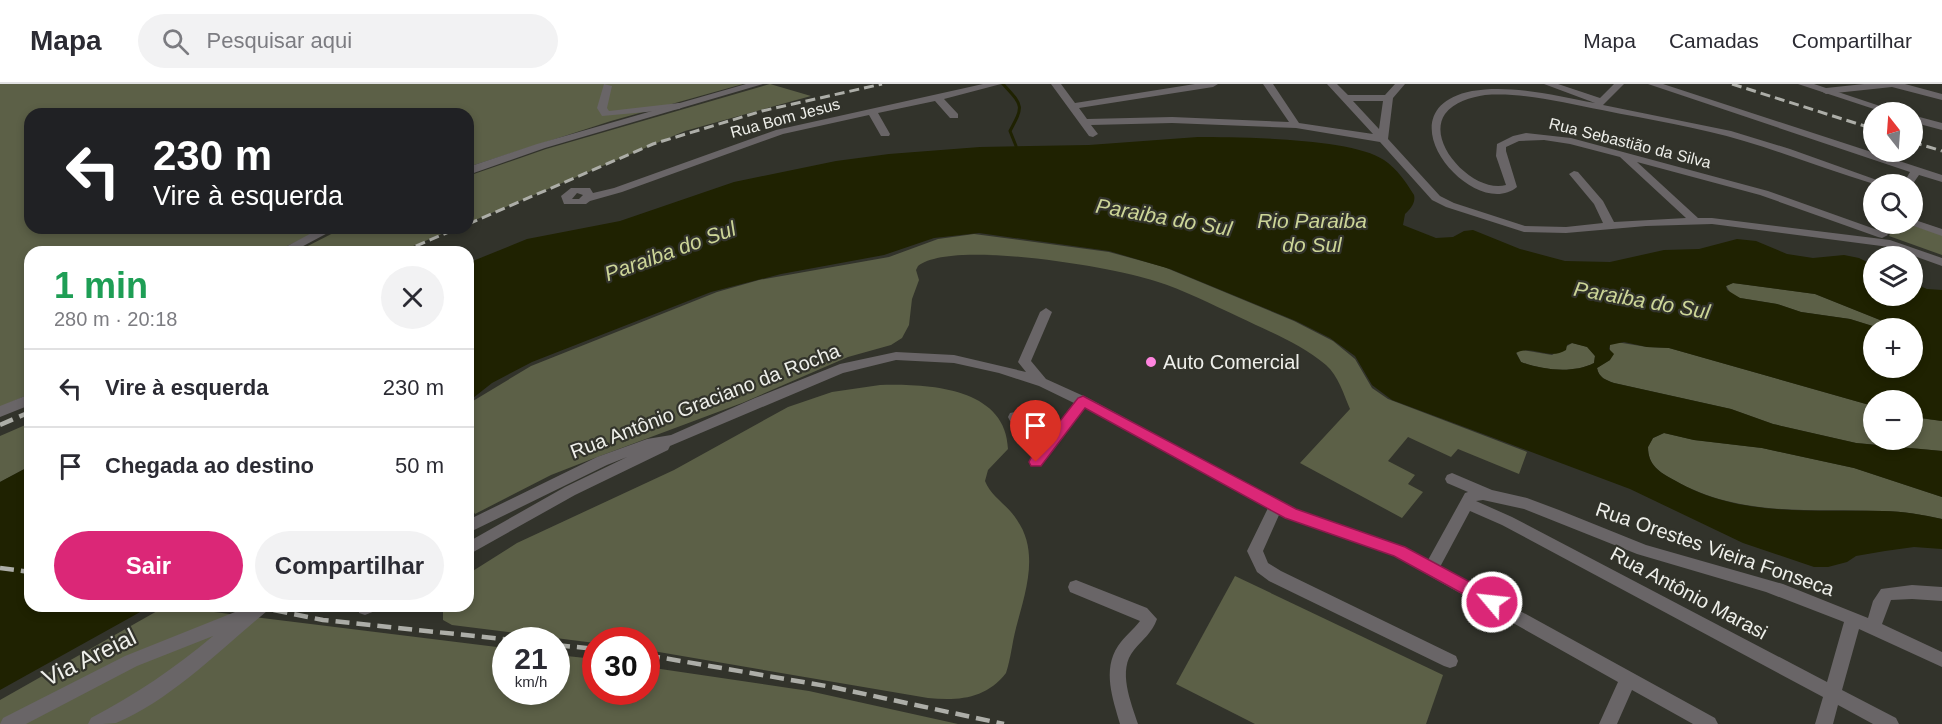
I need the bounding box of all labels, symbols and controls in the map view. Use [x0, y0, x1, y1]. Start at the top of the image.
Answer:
search box [138, 14, 558, 68]
text: Mapa [30, 25, 102, 56]
icon: search [159, 25, 192, 58]
text: Pesquisar aqui [207, 28, 352, 53]
text: Mapa [1583, 29, 1636, 52]
text: Camadas [1669, 29, 1759, 52]
text: Compartilhar [1792, 29, 1912, 52]
street label: Rua Bom Jesus [728, 95, 842, 141]
north arrow [1863, 102, 1923, 162]
map controls [1863, 102, 1923, 450]
street label: Rua Sebastião da Silva [1547, 115, 1713, 171]
icon: left [54, 132, 132, 210]
text: 230 m [153, 132, 272, 179]
button: search [1863, 174, 1923, 234]
text: Vire à esquerda [153, 181, 343, 211]
water label: Paraiba do Sul [1094, 194, 1235, 241]
water label: Rio Paraiba do Sul [1257, 209, 1367, 256]
water label: Paraiba do Sul [601, 216, 740, 285]
button: layers [1863, 246, 1923, 306]
text: 1 min [54, 265, 148, 306]
button: close [381, 266, 444, 329]
water label: Paraiba do Sul [1572, 277, 1713, 324]
text: 280 m · 20:18 [54, 308, 177, 330]
button: + [1863, 318, 1923, 378]
street label: Rua Antônio Graciano da Rocha [567, 339, 844, 463]
place label: Auto Comercial [1163, 351, 1300, 373]
marker: Auto Comercial [1144, 355, 1158, 369]
icon: left [54, 372, 87, 405]
text: Vire à esquerda [105, 375, 268, 400]
text: 230 m [383, 375, 444, 400]
button: − [1863, 390, 1923, 450]
pin [1010, 400, 1061, 462]
icon: arrive [1019, 409, 1052, 442]
icon: arrive [54, 450, 87, 483]
text: Chegada ao destino [105, 453, 314, 478]
text: 50 m [395, 453, 444, 478]
street label: Rua Orestes Vieira Fonseca [1593, 498, 1838, 601]
button: Sair [54, 531, 243, 600]
button: Compartilhar [255, 531, 444, 600]
street label: Rua Antônio Marasi [1607, 542, 1771, 644]
position arrow [1460, 570, 1524, 634]
street label: Via Areial [38, 623, 140, 691]
speed limit sign: 30 [582, 627, 660, 705]
text: 21 [514, 642, 548, 675]
text: km/h [515, 673, 547, 690]

